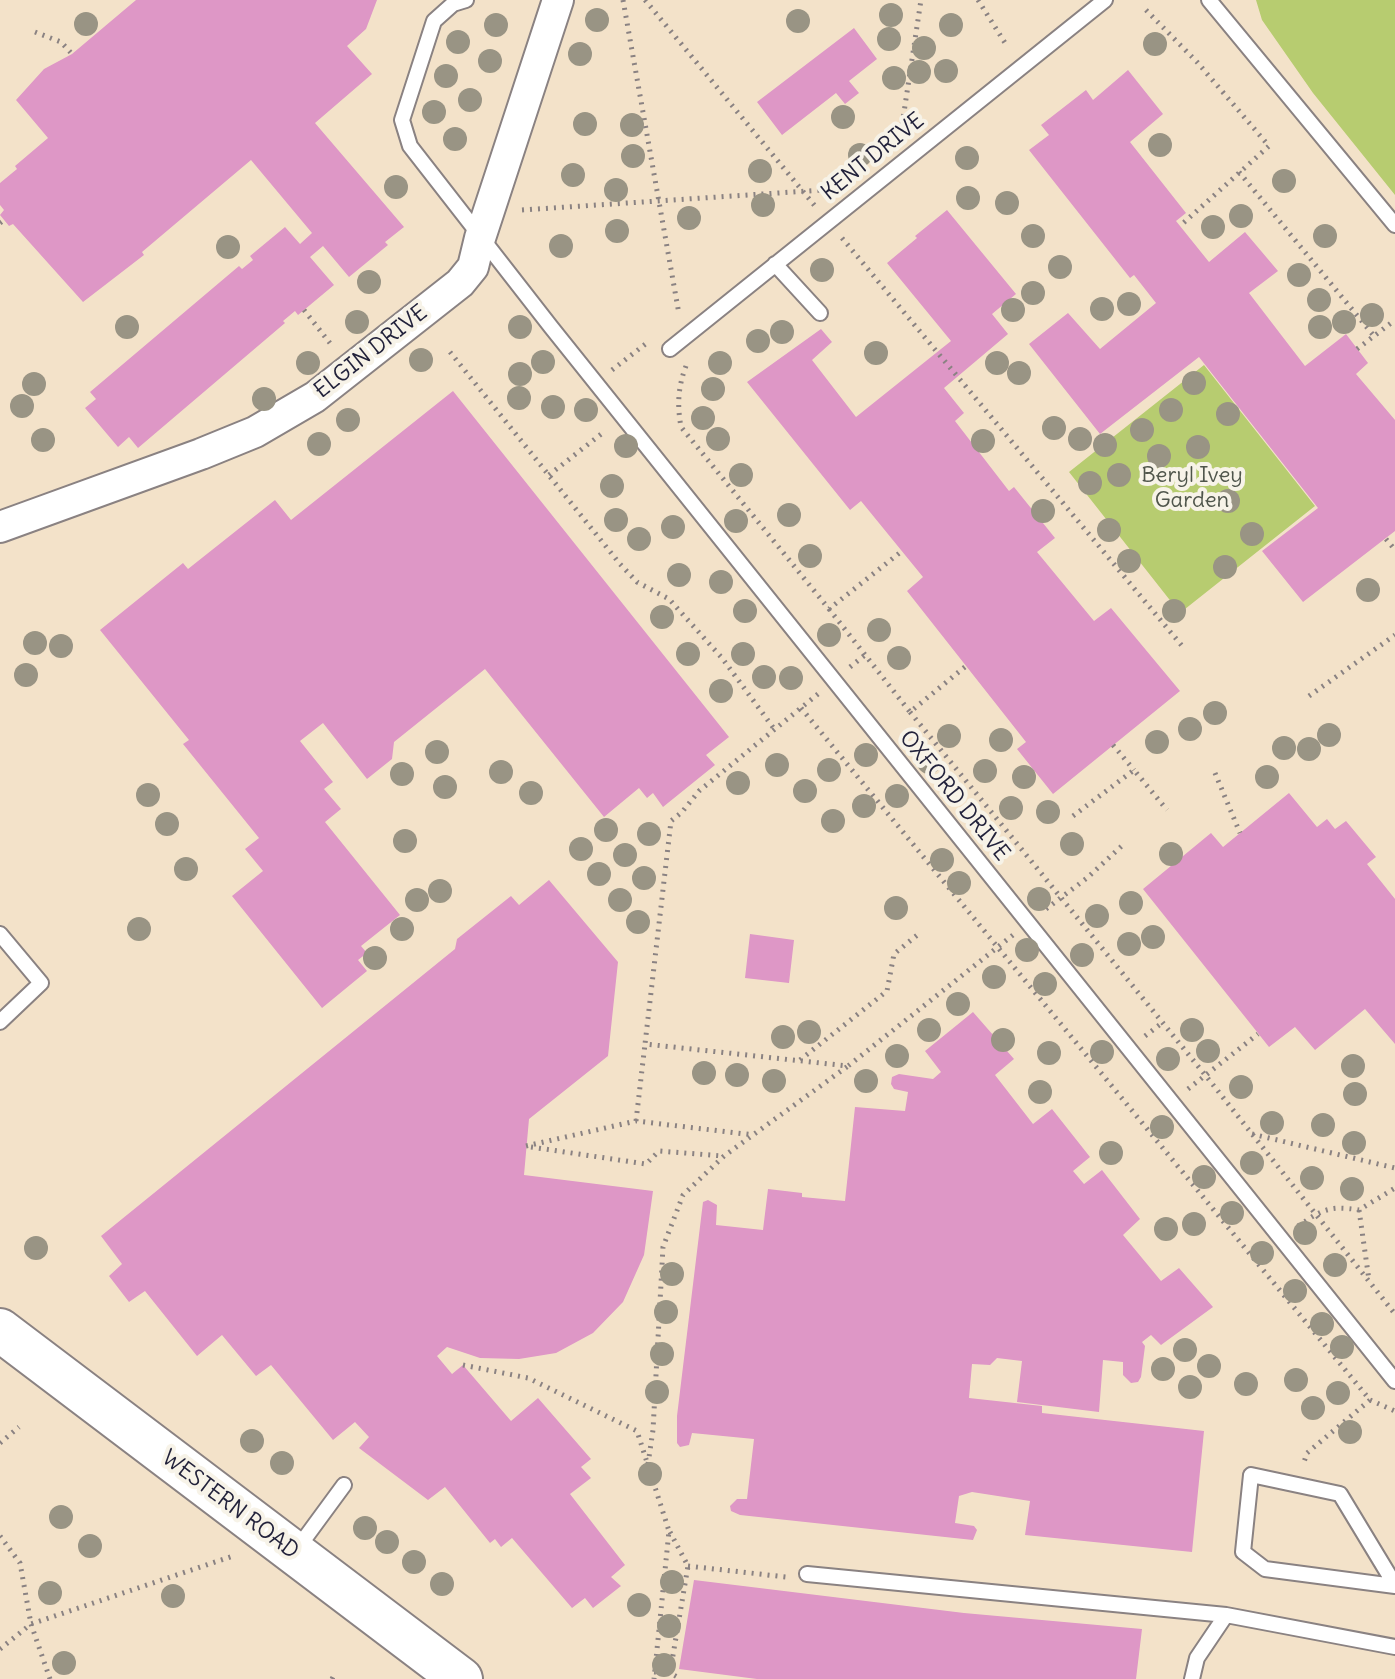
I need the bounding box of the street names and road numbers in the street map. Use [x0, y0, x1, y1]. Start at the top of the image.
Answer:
street label: KENT DRIVE [816, 108, 930, 206]
street label: ELGIN DRIVE [309, 300, 433, 404]
street label: OXFORD DRIVE [893, 725, 1015, 867]
street label: WESTERN ROAD [156, 1445, 304, 1565]

